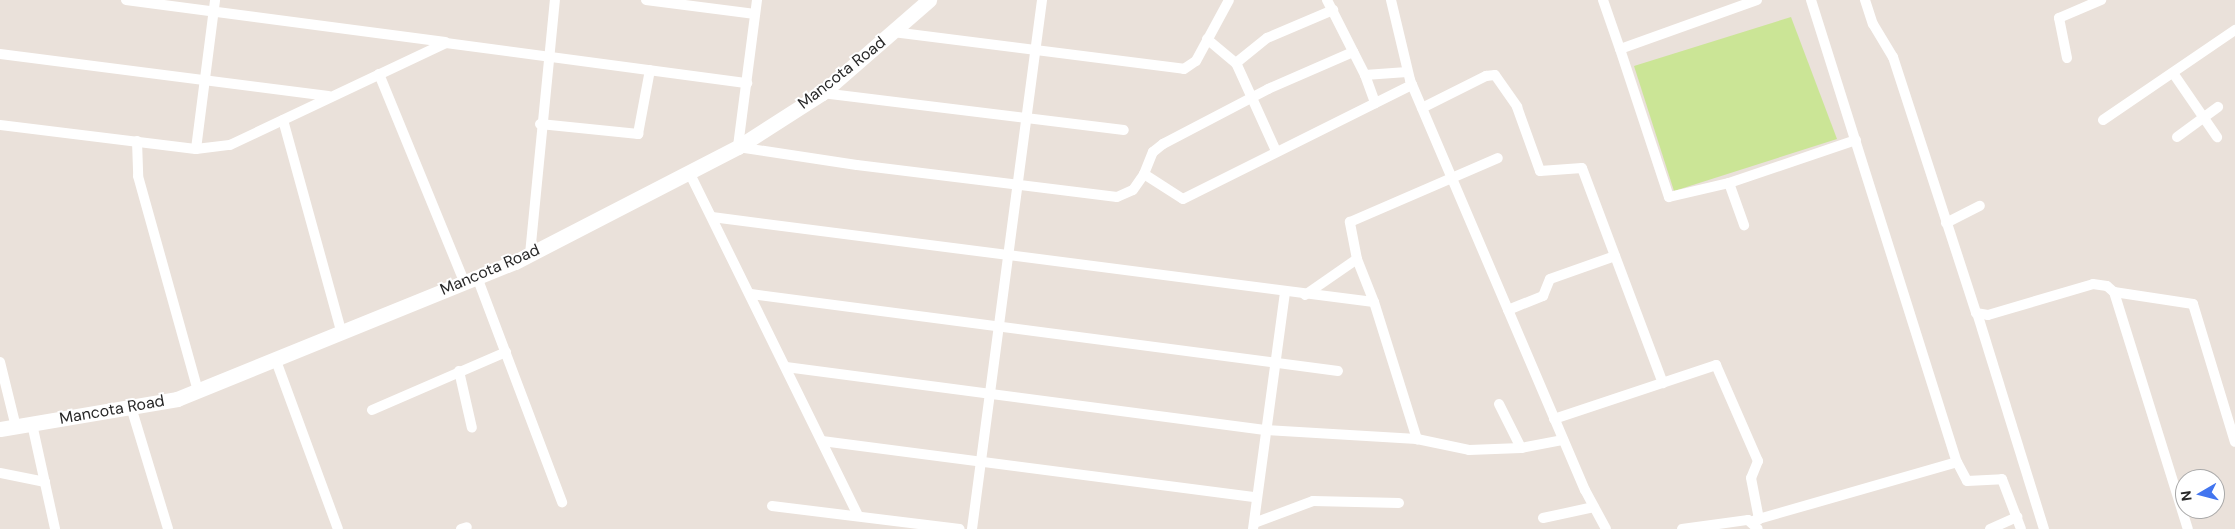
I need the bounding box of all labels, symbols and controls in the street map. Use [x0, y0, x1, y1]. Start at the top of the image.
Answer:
street label: Mancota Road [794, 33, 890, 113]
street label: Mancota Road [437, 240, 543, 300]
street label: Mancota Road [58, 391, 166, 429]
north arrow [2175, 469, 2225, 519]
text: N [2177, 490, 2196, 502]

